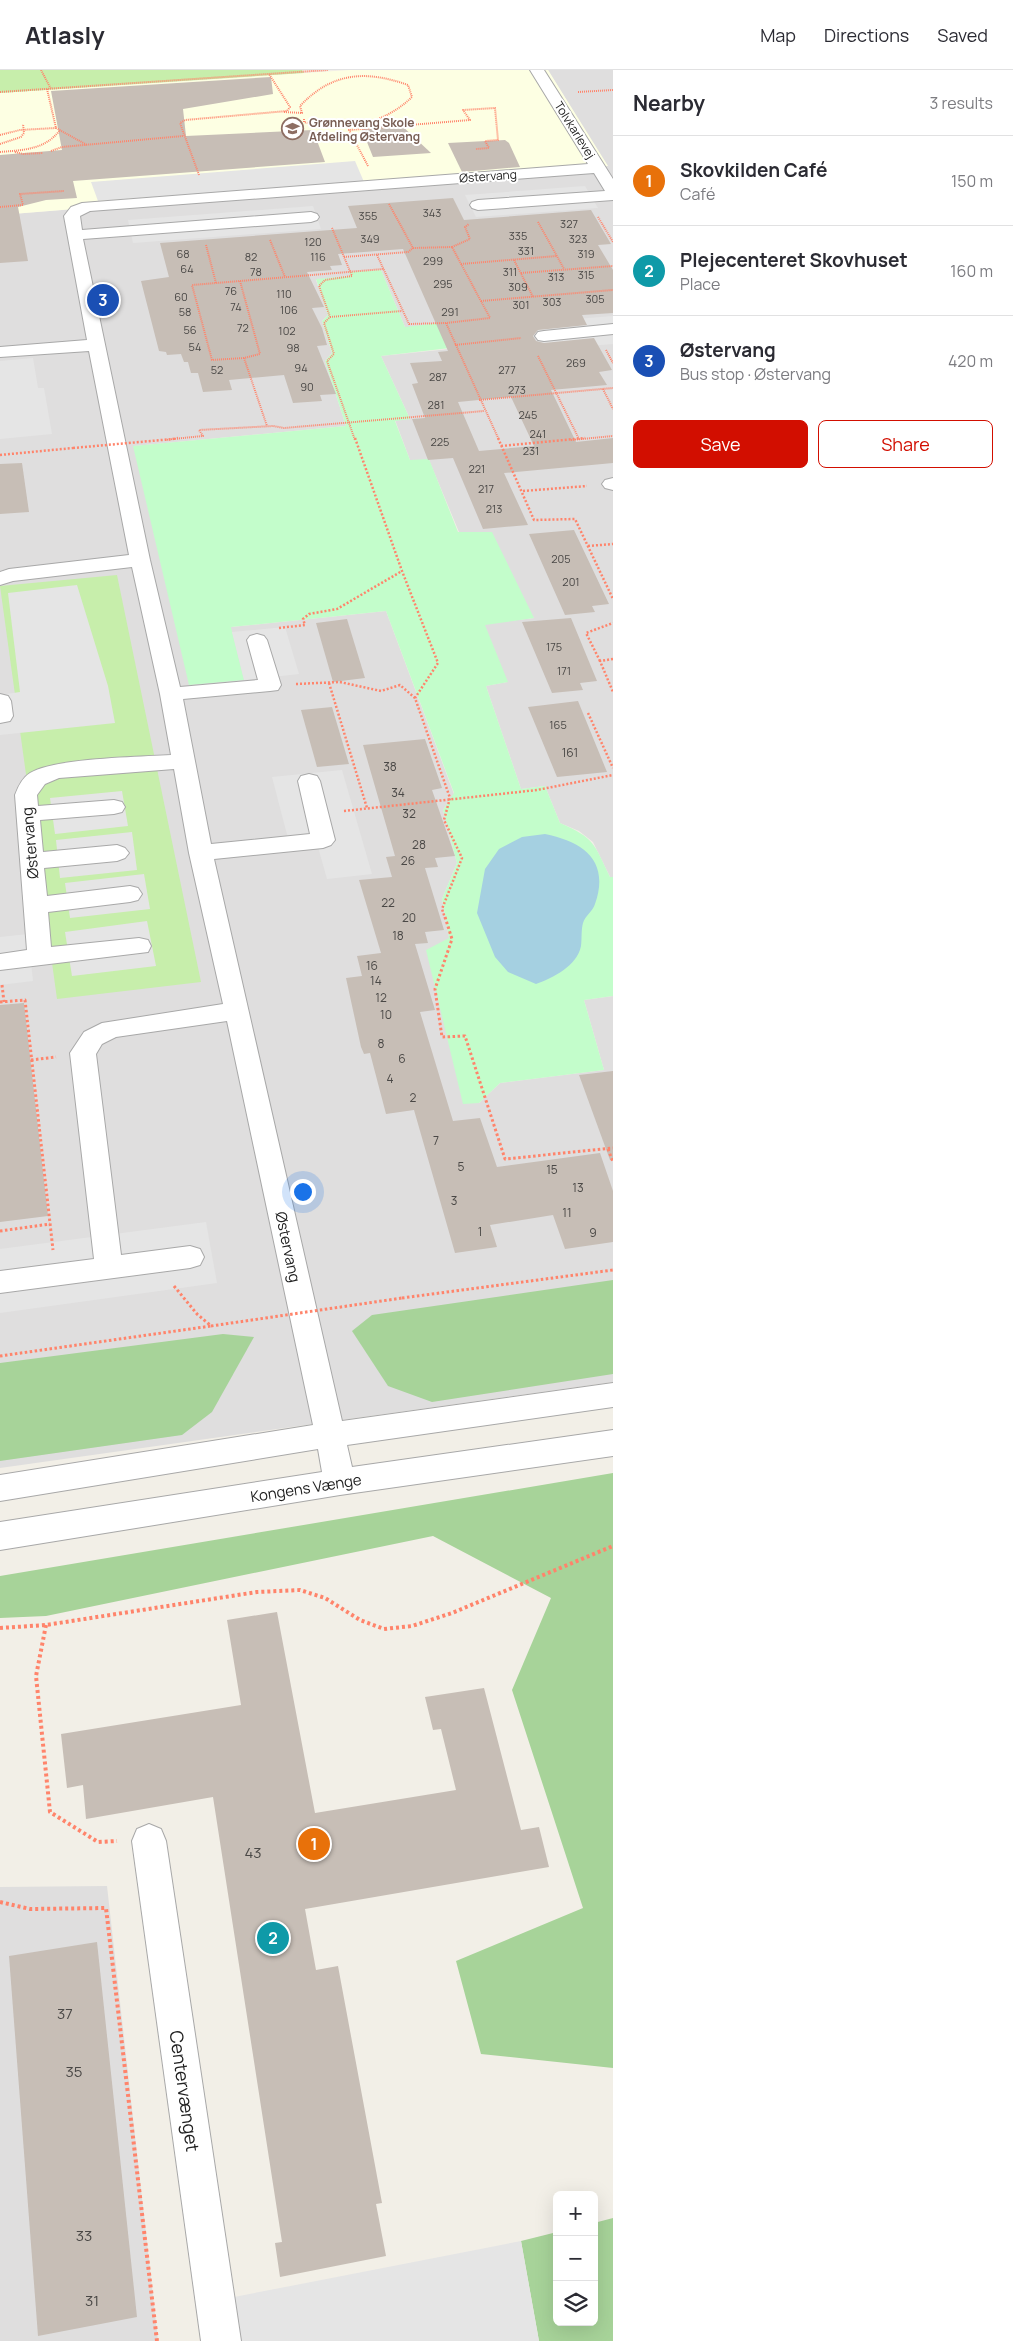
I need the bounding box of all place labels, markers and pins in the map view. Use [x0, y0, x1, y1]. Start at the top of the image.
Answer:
place label: Grønnevang Skole Afdeling Østervang [309, 114, 420, 145]
school or university icon: Grønnevang Skole Afdeling Østervang [281, 117, 305, 141]
pin: 3 [87, 281, 119, 319]
pin: 1 [298, 1825, 330, 1863]
pin: 2 [257, 1919, 289, 1957]

